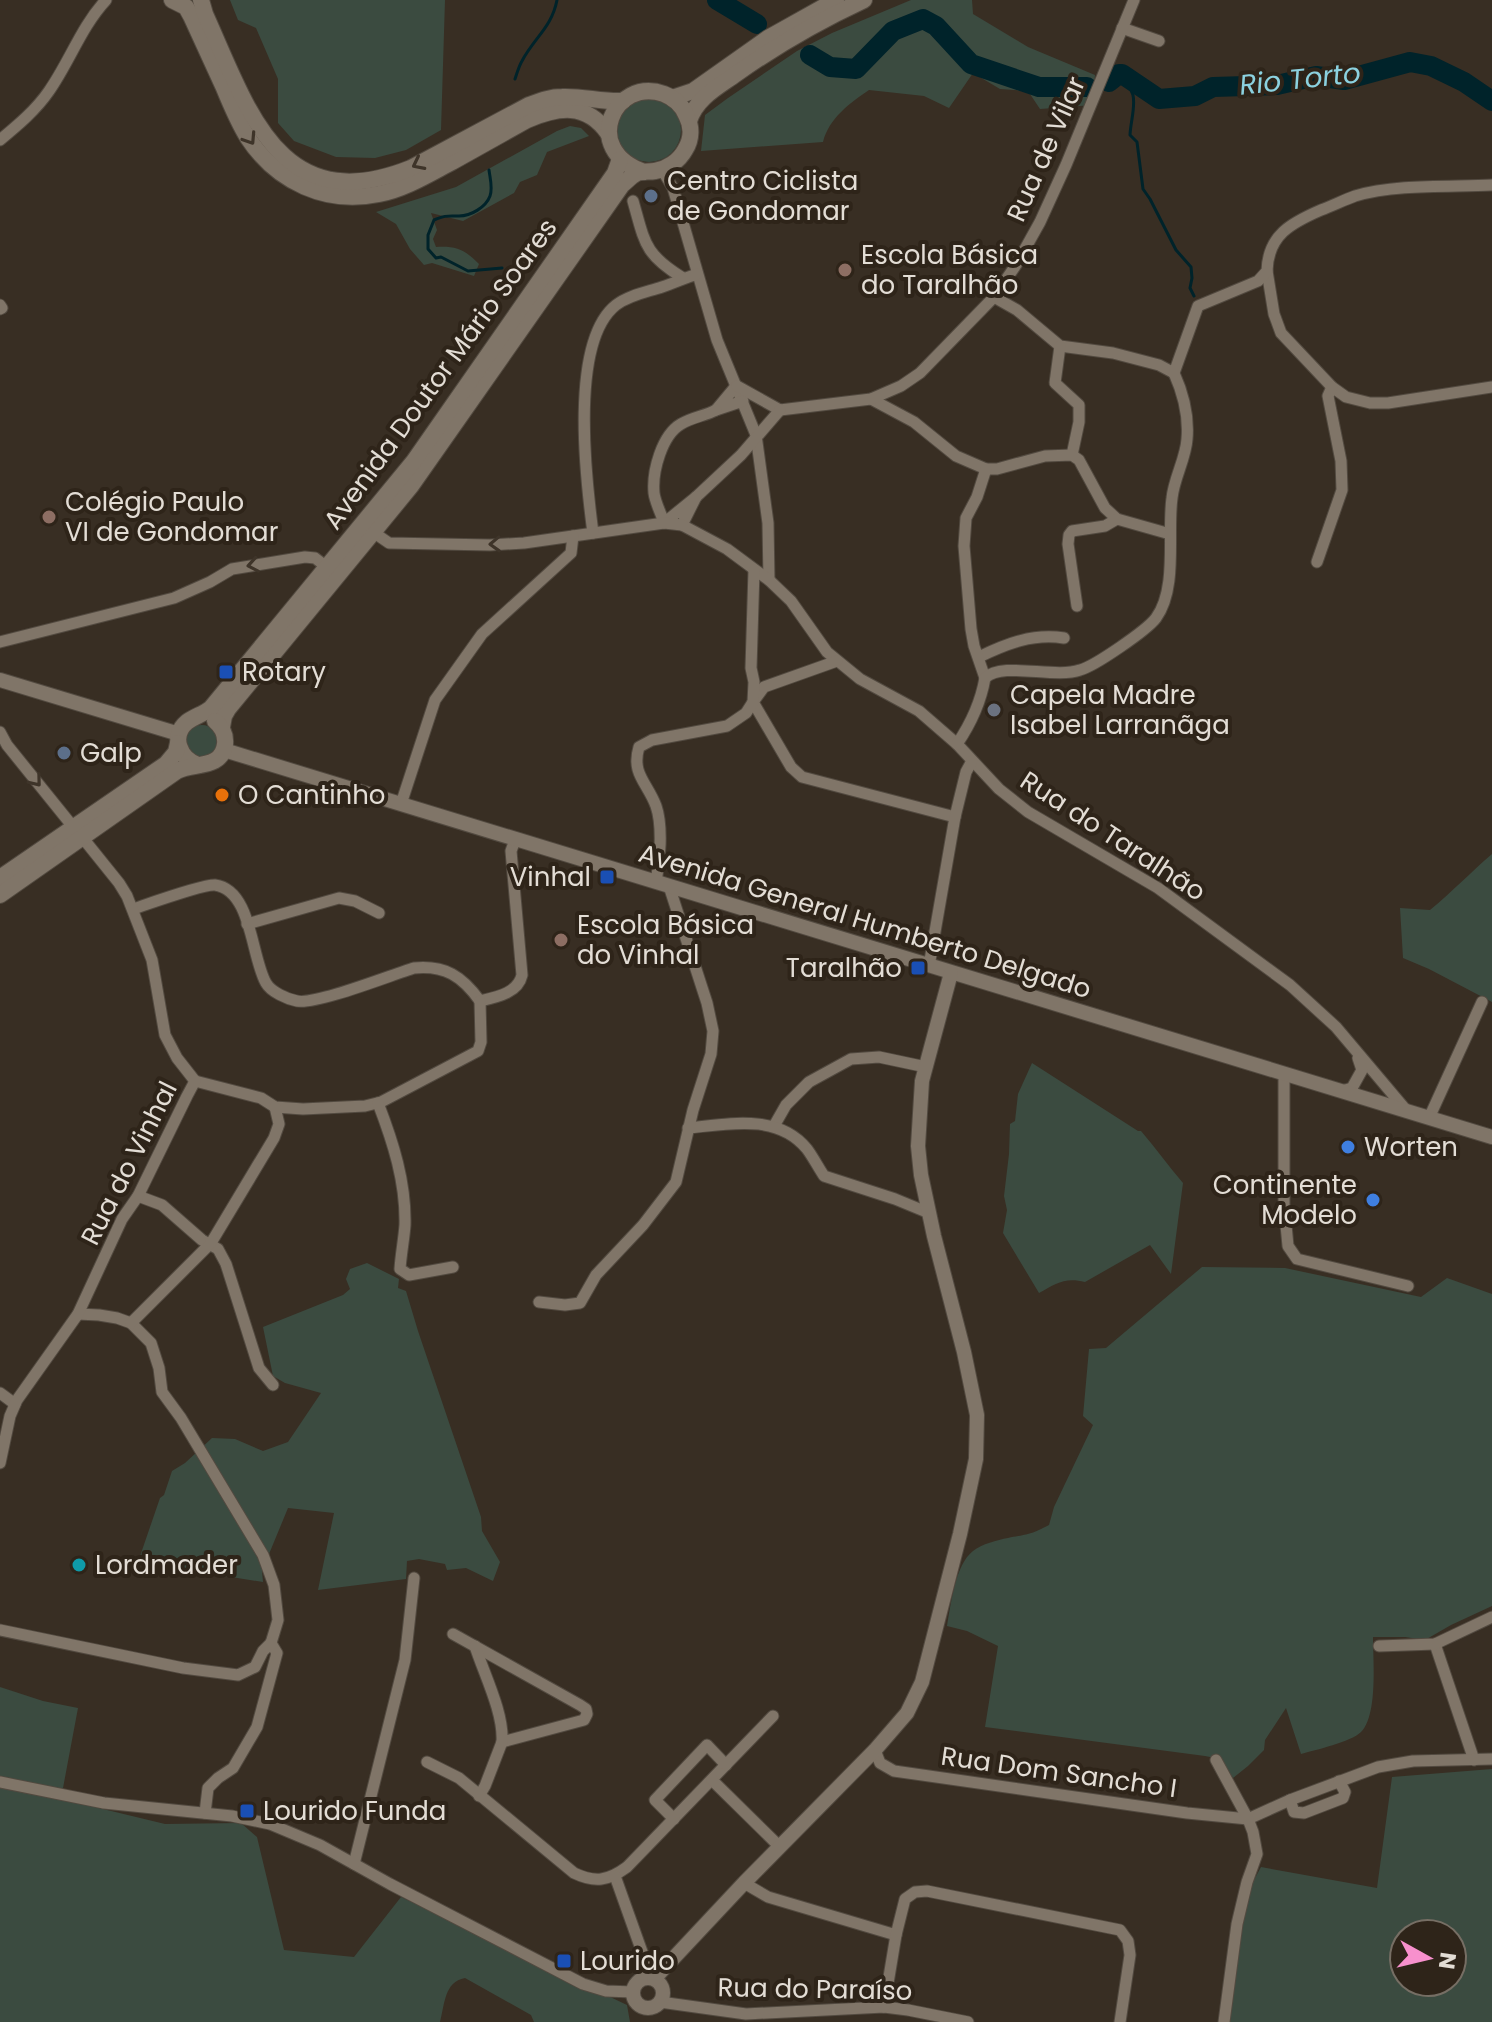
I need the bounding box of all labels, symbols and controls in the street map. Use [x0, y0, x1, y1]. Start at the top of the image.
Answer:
water label: Rio Torto [1237, 53, 1363, 105]
street label: Rua de Vilar [998, 71, 1094, 227]
one-way arrow [240, 130, 255, 145]
one-way arrow [411, 154, 426, 170]
place label: Centro Ciclista de Gondomar [667, 163, 858, 229]
marker: Centro Ciclista de Gondomar [642, 187, 660, 205]
street label: Avenida Doutor Mário Soares [315, 211, 565, 537]
place label: Escola Básica do Taralhão [861, 237, 1038, 303]
marker: Escola Básica do Taralhão [836, 261, 854, 279]
place label: Colégio Paulo VI de Gondomar [65, 484, 278, 550]
marker: Colégio Paulo VI de Gondomar [40, 508, 58, 526]
one-way arrow [488, 536, 501, 553]
one-way arrow [247, 556, 260, 573]
place label: Rotary [242, 654, 326, 690]
marker: Rotary [217, 663, 235, 681]
place label: Capela Madre Isabel Larranãga [1010, 677, 1230, 743]
marker: Capela Madre Isabel Larranãga [985, 701, 1003, 719]
place label: Galp [80, 735, 142, 771]
marker: Galp [55, 744, 73, 762]
street label: Rua do Taralhão [1013, 763, 1213, 909]
one-way arrow [26, 772, 41, 786]
place label: O Cantinho [238, 777, 385, 813]
marker: O Cantinho [213, 786, 231, 804]
street label: Avenida General Humberto Delgado [634, 835, 1096, 1007]
place label: Vinhal [510, 859, 591, 895]
marker: Vinhal [598, 868, 616, 886]
place label: Escola Básica do Vinhal [577, 907, 754, 973]
marker: Escola Básica do Vinhal [552, 931, 570, 949]
place label: Taralhão [786, 950, 902, 986]
marker: Taralhão [909, 959, 927, 977]
street label: Rua do Vinhal [72, 1075, 186, 1251]
place label: Worten [1364, 1129, 1458, 1165]
marker: Worten [1339, 1138, 1357, 1156]
place label: Continente Modelo [1213, 1167, 1357, 1233]
marker: Continente Modelo [1364, 1191, 1382, 1209]
place label: Lordmader [95, 1547, 238, 1583]
marker: Lordmader [70, 1556, 88, 1574]
street label: Rua Dom Sancho I [939, 1738, 1179, 1806]
place label: Lourido Funda [263, 1793, 446, 1829]
marker: Lourido Funda [238, 1802, 256, 1820]
north arrow [1388, 1918, 1468, 1998]
place label: Lourido [580, 1943, 675, 1979]
text: N [1431, 1950, 1464, 1971]
marker: Lourido [555, 1952, 573, 1970]
street label: Rua do Paraíso [717, 1969, 913, 2009]

